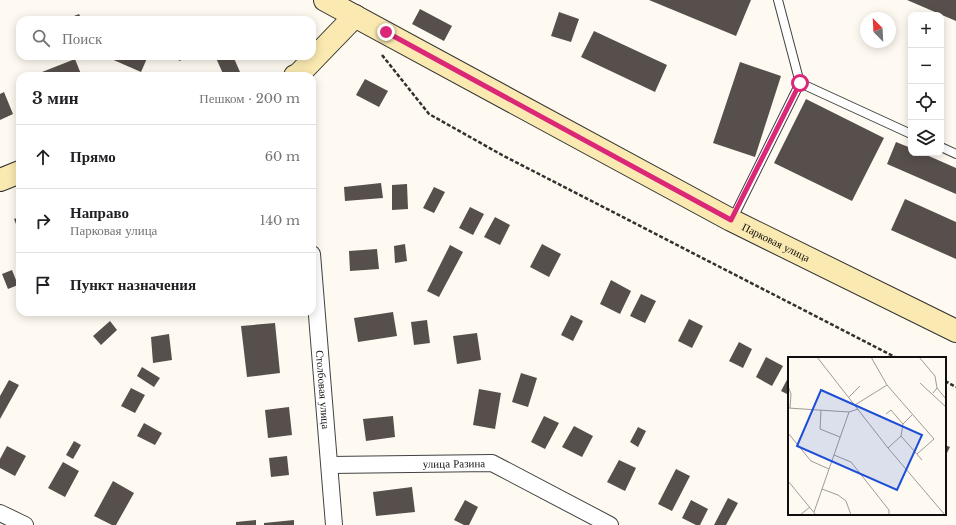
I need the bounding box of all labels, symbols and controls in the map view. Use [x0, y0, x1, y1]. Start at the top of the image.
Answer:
north arrow [860, 12, 896, 48]
map controls [908, 12, 944, 156]
button: + [908, 12, 944, 48]
search box [16, 16, 316, 60]
route end [377, 23, 395, 41]
icon: search [30, 27, 52, 49]
text: Поиск [62, 29, 102, 48]
button: − [908, 48, 944, 84]
route start [791, 74, 809, 92]
button: locate [908, 84, 944, 120]
text: 3 мин [32, 88, 79, 109]
text: Пешком · 200 m [199, 90, 300, 107]
button: layers [908, 120, 944, 156]
icon: ahead [32, 146, 54, 168]
text: Прямо [70, 147, 116, 166]
text: 60 m [265, 148, 300, 165]
text: Направо [70, 203, 129, 222]
icon: right [32, 210, 54, 232]
text: 140 m [260, 212, 300, 229]
street label: Парковая улица [740, 220, 812, 265]
text: Парковая улица [70, 222, 157, 239]
icon: arrive [32, 274, 54, 296]
text: Пункт назначения [70, 275, 196, 294]
street label: Столбовая улица [313, 350, 333, 430]
inset map [788, 357, 946, 515]
street label: улица Разина [423, 456, 485, 471]

